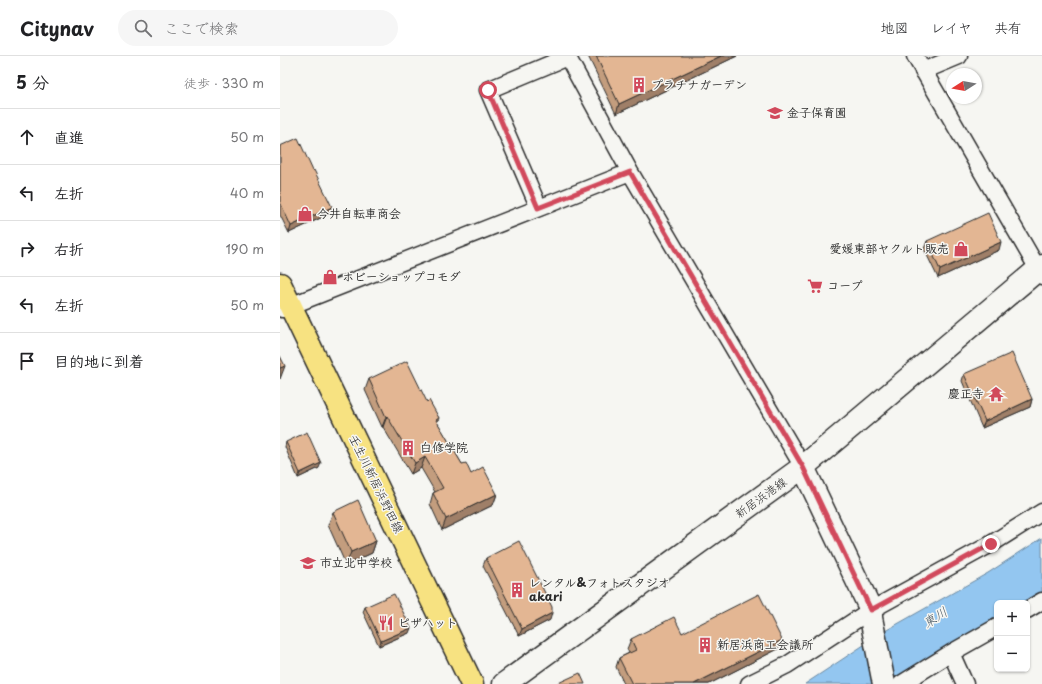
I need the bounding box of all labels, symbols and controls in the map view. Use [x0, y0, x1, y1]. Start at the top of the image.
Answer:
search box [118, 10, 398, 46]
text: Citynav [20, 14, 94, 42]
text: ここで検索 [164, 16, 239, 39]
icon: search [132, 17, 154, 39]
text: 地図 [881, 17, 909, 38]
text: レイヤ [931, 17, 972, 38]
text: 共有 [994, 17, 1022, 38]
north arrow [946, 68, 982, 104]
text: 5 分 [16, 69, 49, 95]
text: 徒歩 · 330 m [184, 73, 264, 92]
place label: プラチナガーデン [651, 75, 747, 93]
building icon: プラチナガーデン [630, 76, 648, 94]
route start [479, 81, 497, 99]
place label: 金子保育園 [787, 103, 847, 121]
school or university icon: 金子保育園 [766, 104, 784, 122]
text: 直進 [54, 125, 84, 148]
icon: ahead [16, 126, 38, 148]
text: 50 m [230, 127, 264, 146]
text: 左折 [54, 181, 84, 204]
icon: left [16, 182, 38, 204]
text: 40 m [230, 183, 264, 202]
place label: 今井自転車商会 [317, 204, 401, 222]
shop icon: 今井自転車商会 [296, 205, 314, 223]
text: 右折 [54, 237, 84, 260]
icon: right [16, 238, 38, 260]
text: 190 m [225, 239, 264, 258]
place label: 愛媛東部ヤクルト販売 [829, 239, 949, 257]
shop icon: 愛媛東部ヤクルト販売 [952, 240, 970, 258]
place label: ホビーショップコモダ [342, 267, 461, 285]
shop icon: ホビーショップコモダ [321, 268, 339, 286]
place label: コープ [827, 276, 863, 294]
supermarket icon: コープ [806, 277, 824, 295]
text: 左折 [54, 293, 84, 316]
icon: left [16, 294, 38, 316]
text: 50 m [230, 295, 264, 314]
text: 目的地に到着 [54, 349, 144, 372]
icon: arrive [16, 350, 38, 372]
place label: 慶正寺 [948, 384, 984, 402]
temple icon: 慶正寺 [987, 385, 1005, 403]
street label: 壬生川新居浜野田線 [345, 431, 409, 536]
place label: 白修学院 [420, 438, 468, 456]
building icon: 白修学院 [399, 439, 417, 457]
street label: 新居浜港線 [731, 472, 790, 522]
route end [982, 535, 1000, 553]
place label: 市立北中学校 [320, 553, 392, 571]
school or university icon: 市立北中学校 [299, 554, 317, 572]
place label: レンタル&フォトスタジオ akari [529, 573, 670, 605]
building icon: レンタル&フォトスタジオ akari [508, 581, 526, 599]
map controls [994, 600, 1030, 672]
button: + [994, 600, 1030, 636]
water label: 東川 [919, 602, 951, 632]
place label: ピザハット [398, 613, 458, 631]
restaurant icon: ピザハット [377, 614, 395, 632]
place label: 新居浜商工会議所 [717, 635, 814, 653]
building icon: 新居浜商工会議所 [696, 636, 714, 654]
button: − [994, 636, 1030, 672]

